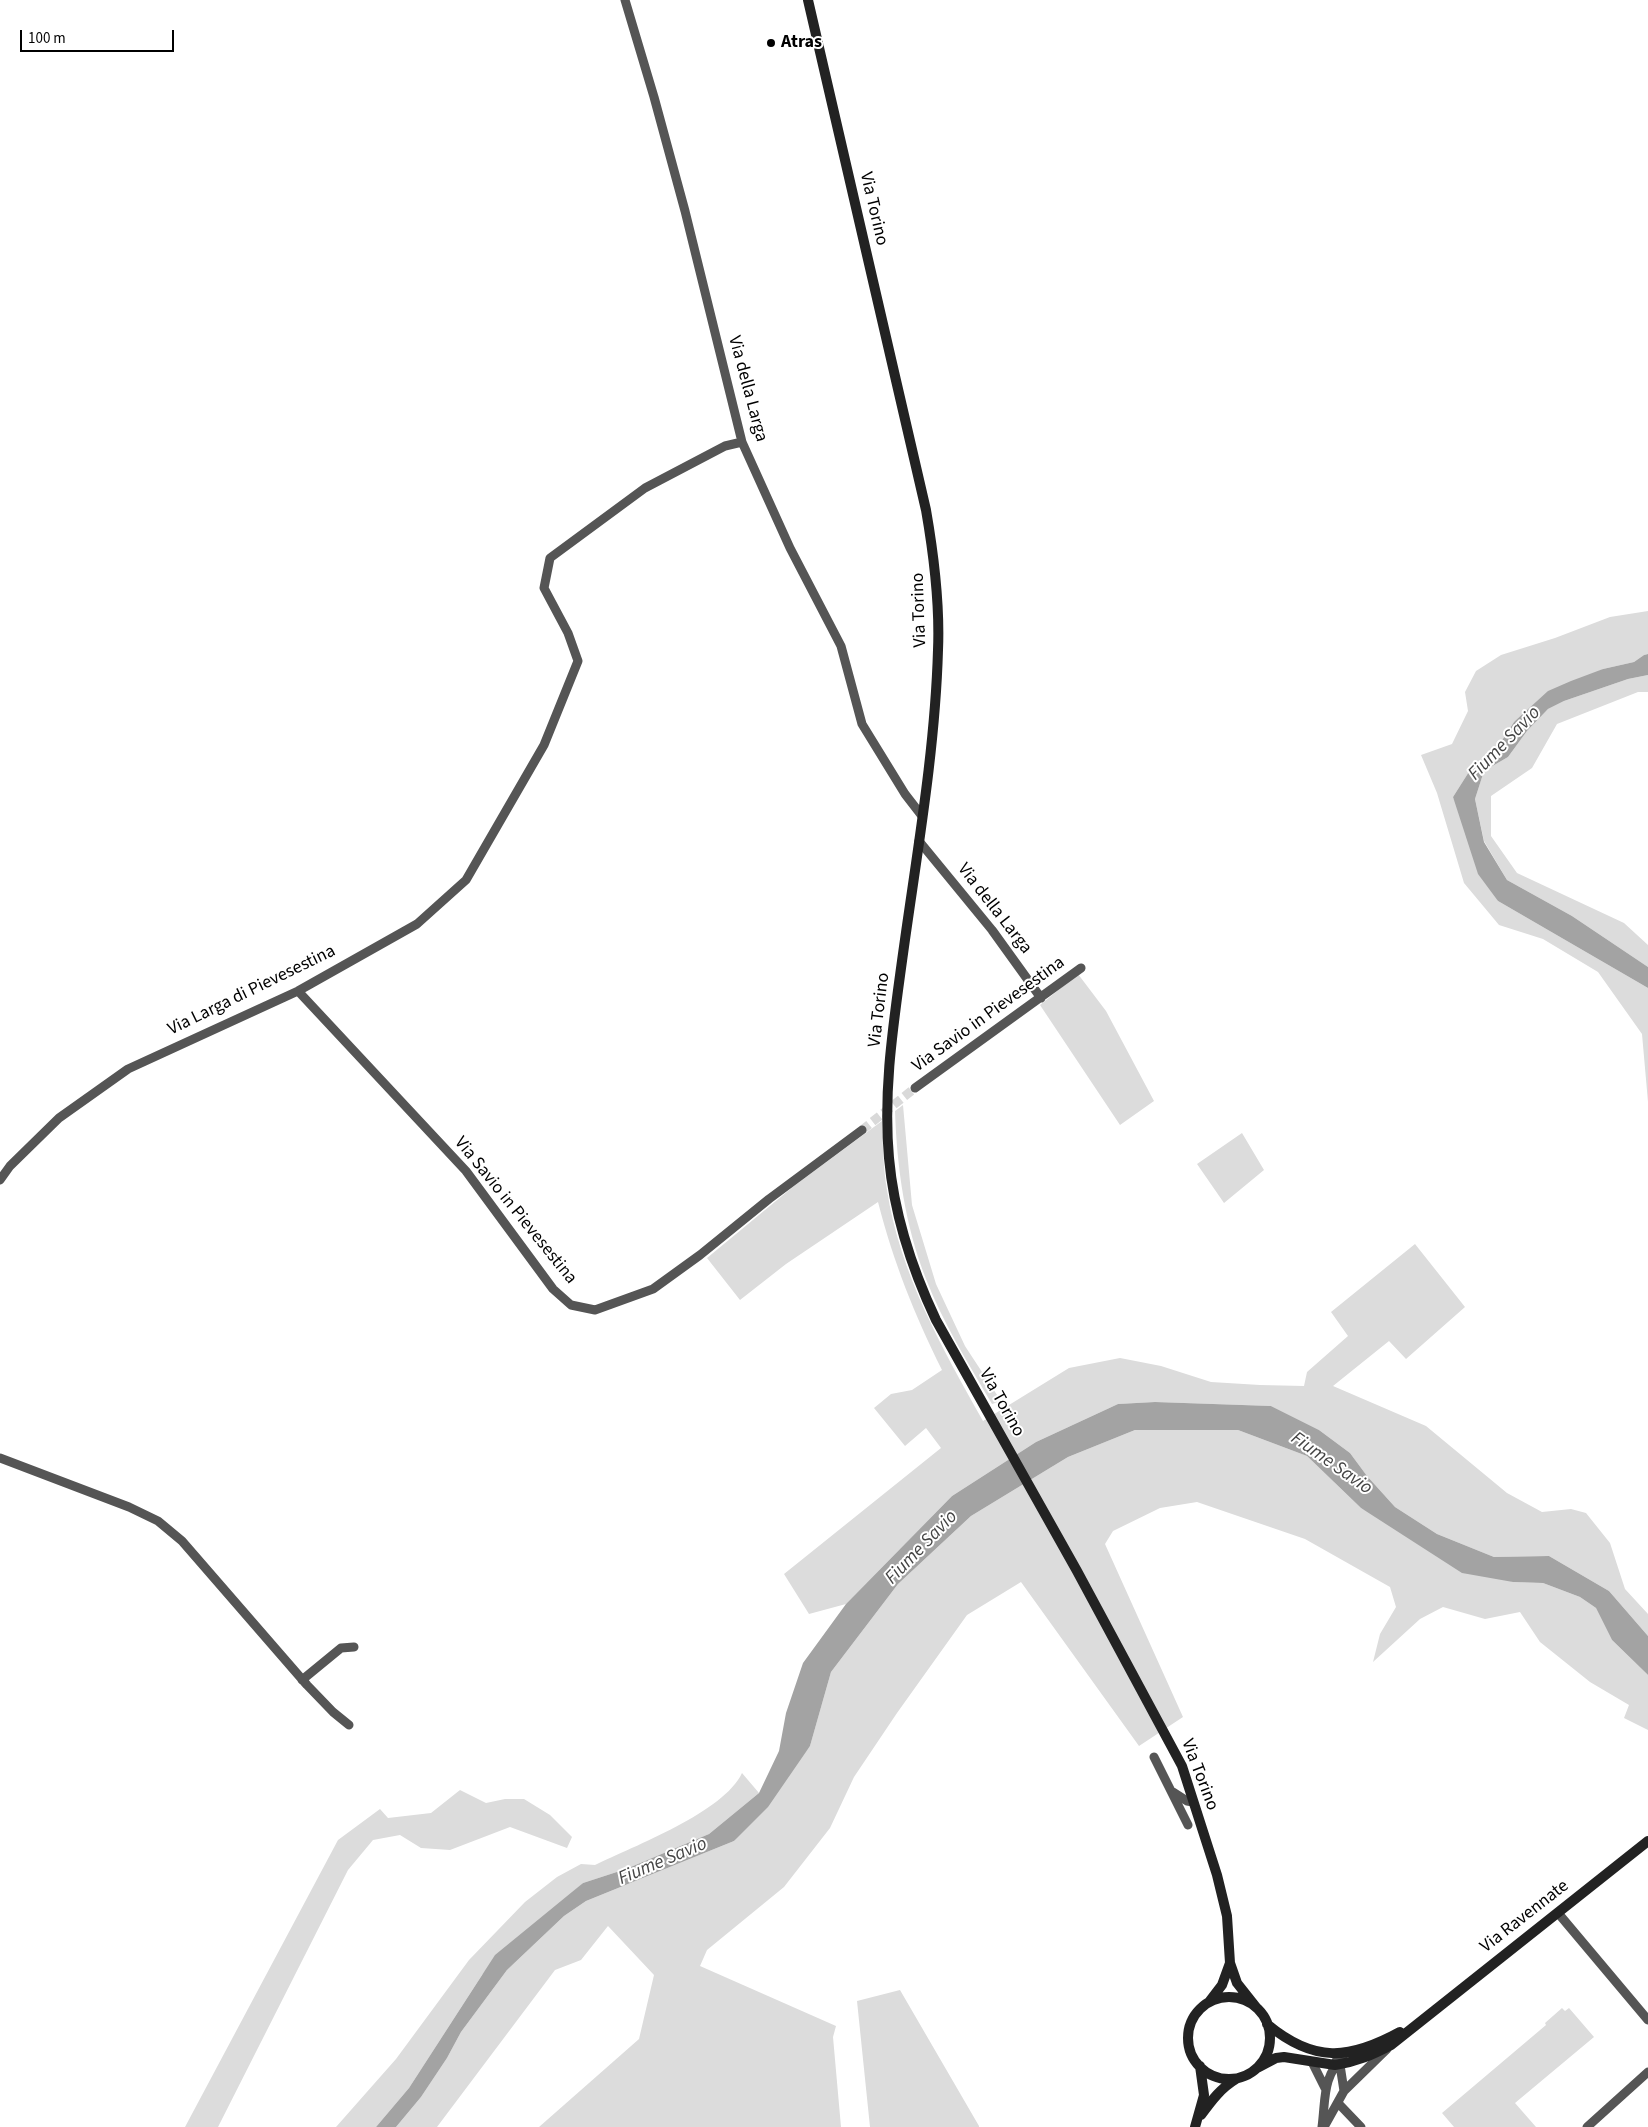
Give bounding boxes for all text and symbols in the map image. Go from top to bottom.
scale bar [22,20,176,52]
text: 100 m [28,28,66,49]
place label: Atras [781,32,822,54]
marker: Atras [765,37,777,49]
street label: Via Torino [854,170,892,248]
street label: Via della Larga [722,334,772,444]
street label: Via Torino [908,572,932,648]
water label: Fiume Savio [1464,702,1546,786]
street label: Via della Larga [952,859,1036,959]
street label: Via Larga di Pievesestina [165,941,339,1041]
street label: Via Savio in Pievesestina [909,952,1069,1078]
street label: Via Torino [865,972,895,1048]
street label: Via Savio in Pievesestina [449,1133,581,1289]
street label: Via Torino [973,1365,1029,1441]
water label: Fiume Savio [1286,1428,1376,1500]
water label: Fiume Savio [881,1506,963,1590]
street label: Via Torino [1176,1736,1222,1814]
water label: Fiume Savio [615,1833,711,1891]
street label: Via Ravennate [1477,1876,1573,1958]

